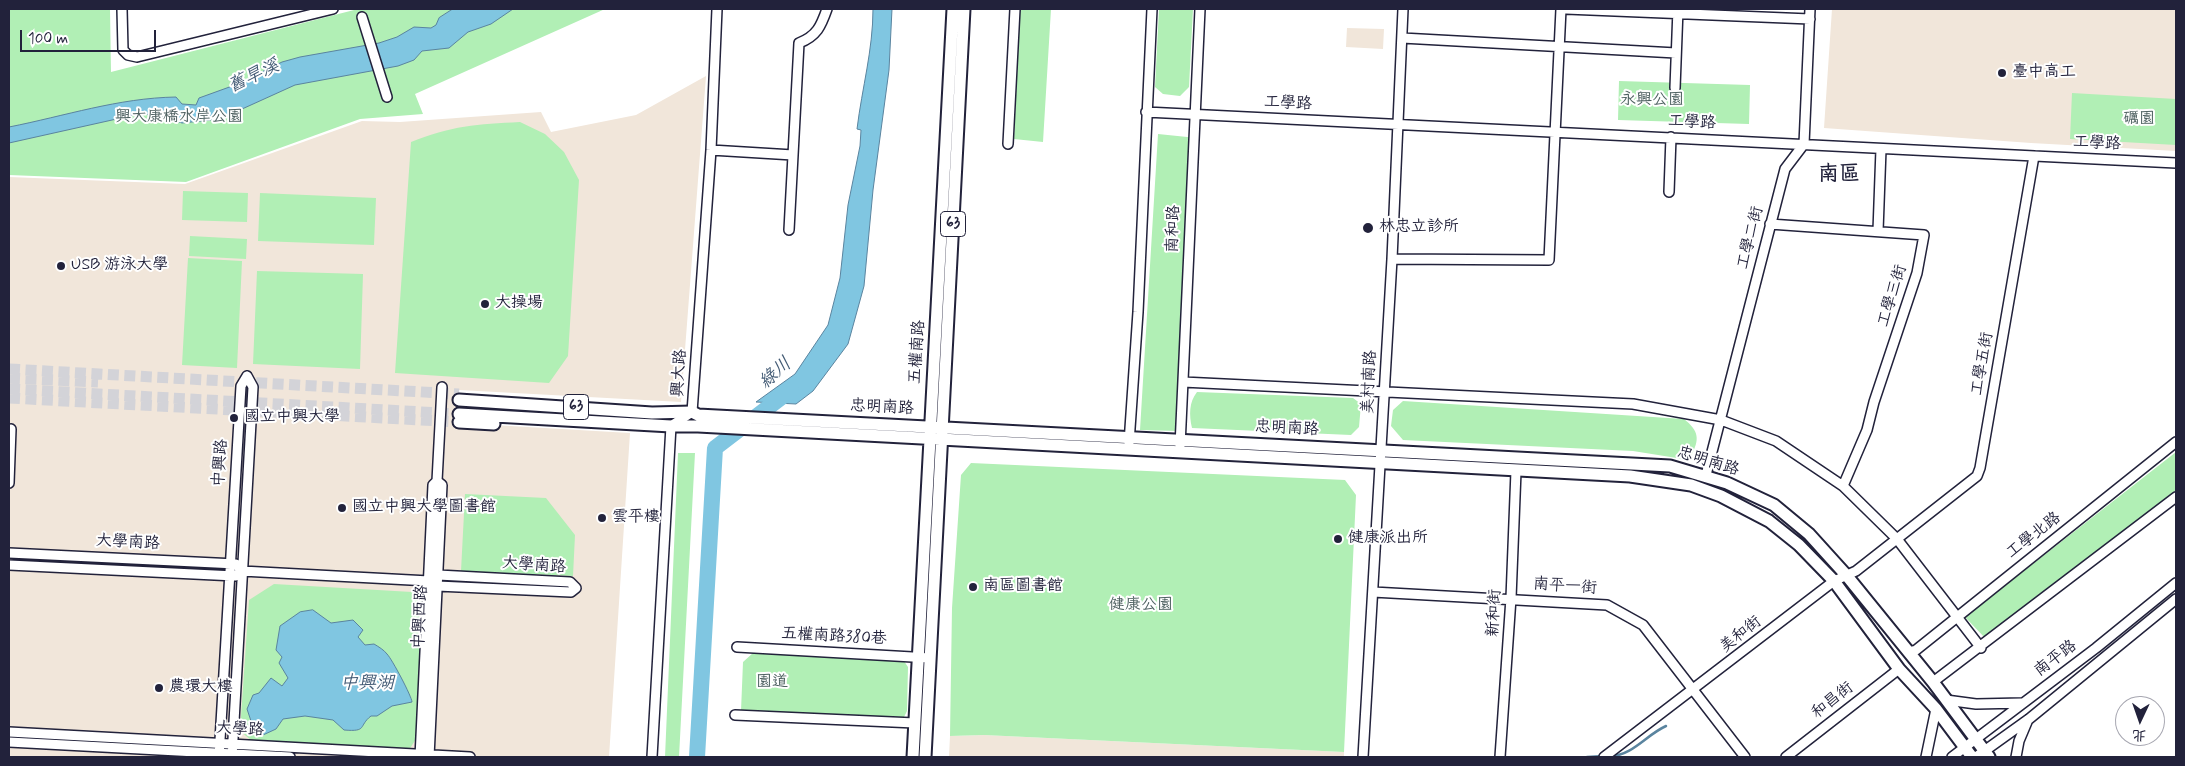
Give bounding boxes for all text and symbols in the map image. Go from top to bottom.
scale bar [22,20,159,52]
text: 100 m [28,29,68,49]
water label: 舊旱溪 [225,56,283,98]
place label: 臺中高工 [2012,63,2076,83]
marker: 臺中高工 [1996,67,2008,79]
park label: 永興公園 [1620,91,1684,111]
street label: 工學路 [1264,93,1312,115]
park label: 興大康橋水岸公園 [115,108,243,128]
park label: 礪園 [2123,110,2155,130]
street label: 工學路 [1668,112,1716,134]
street label: 工學路 [2073,133,2121,155]
district label: 南區 [1818,163,1860,189]
street label: 南和路 [1164,205,1184,253]
street label: 工學二街 [1734,205,1768,271]
road number: 63 [940,212,966,236]
place label: 林忠立診所 [1379,218,1459,238]
marker: 林忠立診所 [1361,221,1375,235]
place label: USB 游泳大學 [71,256,168,276]
marker: USB 游泳大學 [55,260,67,272]
street label: 工學三街 [1874,263,1912,329]
place label: 大操場 [495,294,543,314]
marker: 大操場 [479,298,491,310]
street label: 五權南路 [906,319,930,385]
street label: 工學五街 [1968,331,1998,397]
street label: 興大路 [669,348,691,398]
street label: 美村南路 [1359,350,1381,414]
water label: 綠川 [755,354,797,394]
road number: 63 [564,394,588,420]
street label: 忠明南路 [850,397,914,419]
place label: 國立中興大學 [244,408,340,428]
marker: 國立中興大學 [228,412,240,424]
street label: 忠明南路 [1255,418,1319,440]
street label: 中興路 [210,438,232,488]
street label: 忠明南路 [1675,443,1741,481]
place label: 國立中興大學圖書館 [352,498,496,518]
marker: 國立中興大學圖書館 [336,502,348,514]
place label: 雲平樓 [612,508,660,528]
street label: 工學北路 [2003,509,2065,563]
marker: 雲平樓 [596,512,608,524]
place label: 健康派出所 [1348,529,1428,549]
street label: 大學南路 [96,532,160,554]
marker: 健康派出所 [1332,533,1344,545]
street label: 大學南路 [501,554,567,578]
street label: 南平一街 [1532,575,1598,599]
place label: 南區圖書館 [983,577,1063,597]
marker: 南區圖書館 [967,581,979,593]
street label: 中興西路 [410,585,432,649]
street label: 新和街 [1484,589,1506,637]
park label: 健康公園 [1109,596,1173,616]
street label: 美和街 [1716,613,1766,657]
street label: 五權南路380巷 [781,625,887,649]
street label: 南平路 [2031,637,2081,681]
water label: 中興湖 [340,673,394,695]
park label: 園道 [756,673,788,693]
place label: 農環大樓 [169,678,233,698]
street label: 和昌街 [1808,679,1858,723]
marker: 農環大樓 [153,682,165,694]
north arrow [2115,696,2165,746]
street label: 大學路 [216,719,264,741]
text: 北 [2132,726,2147,744]

